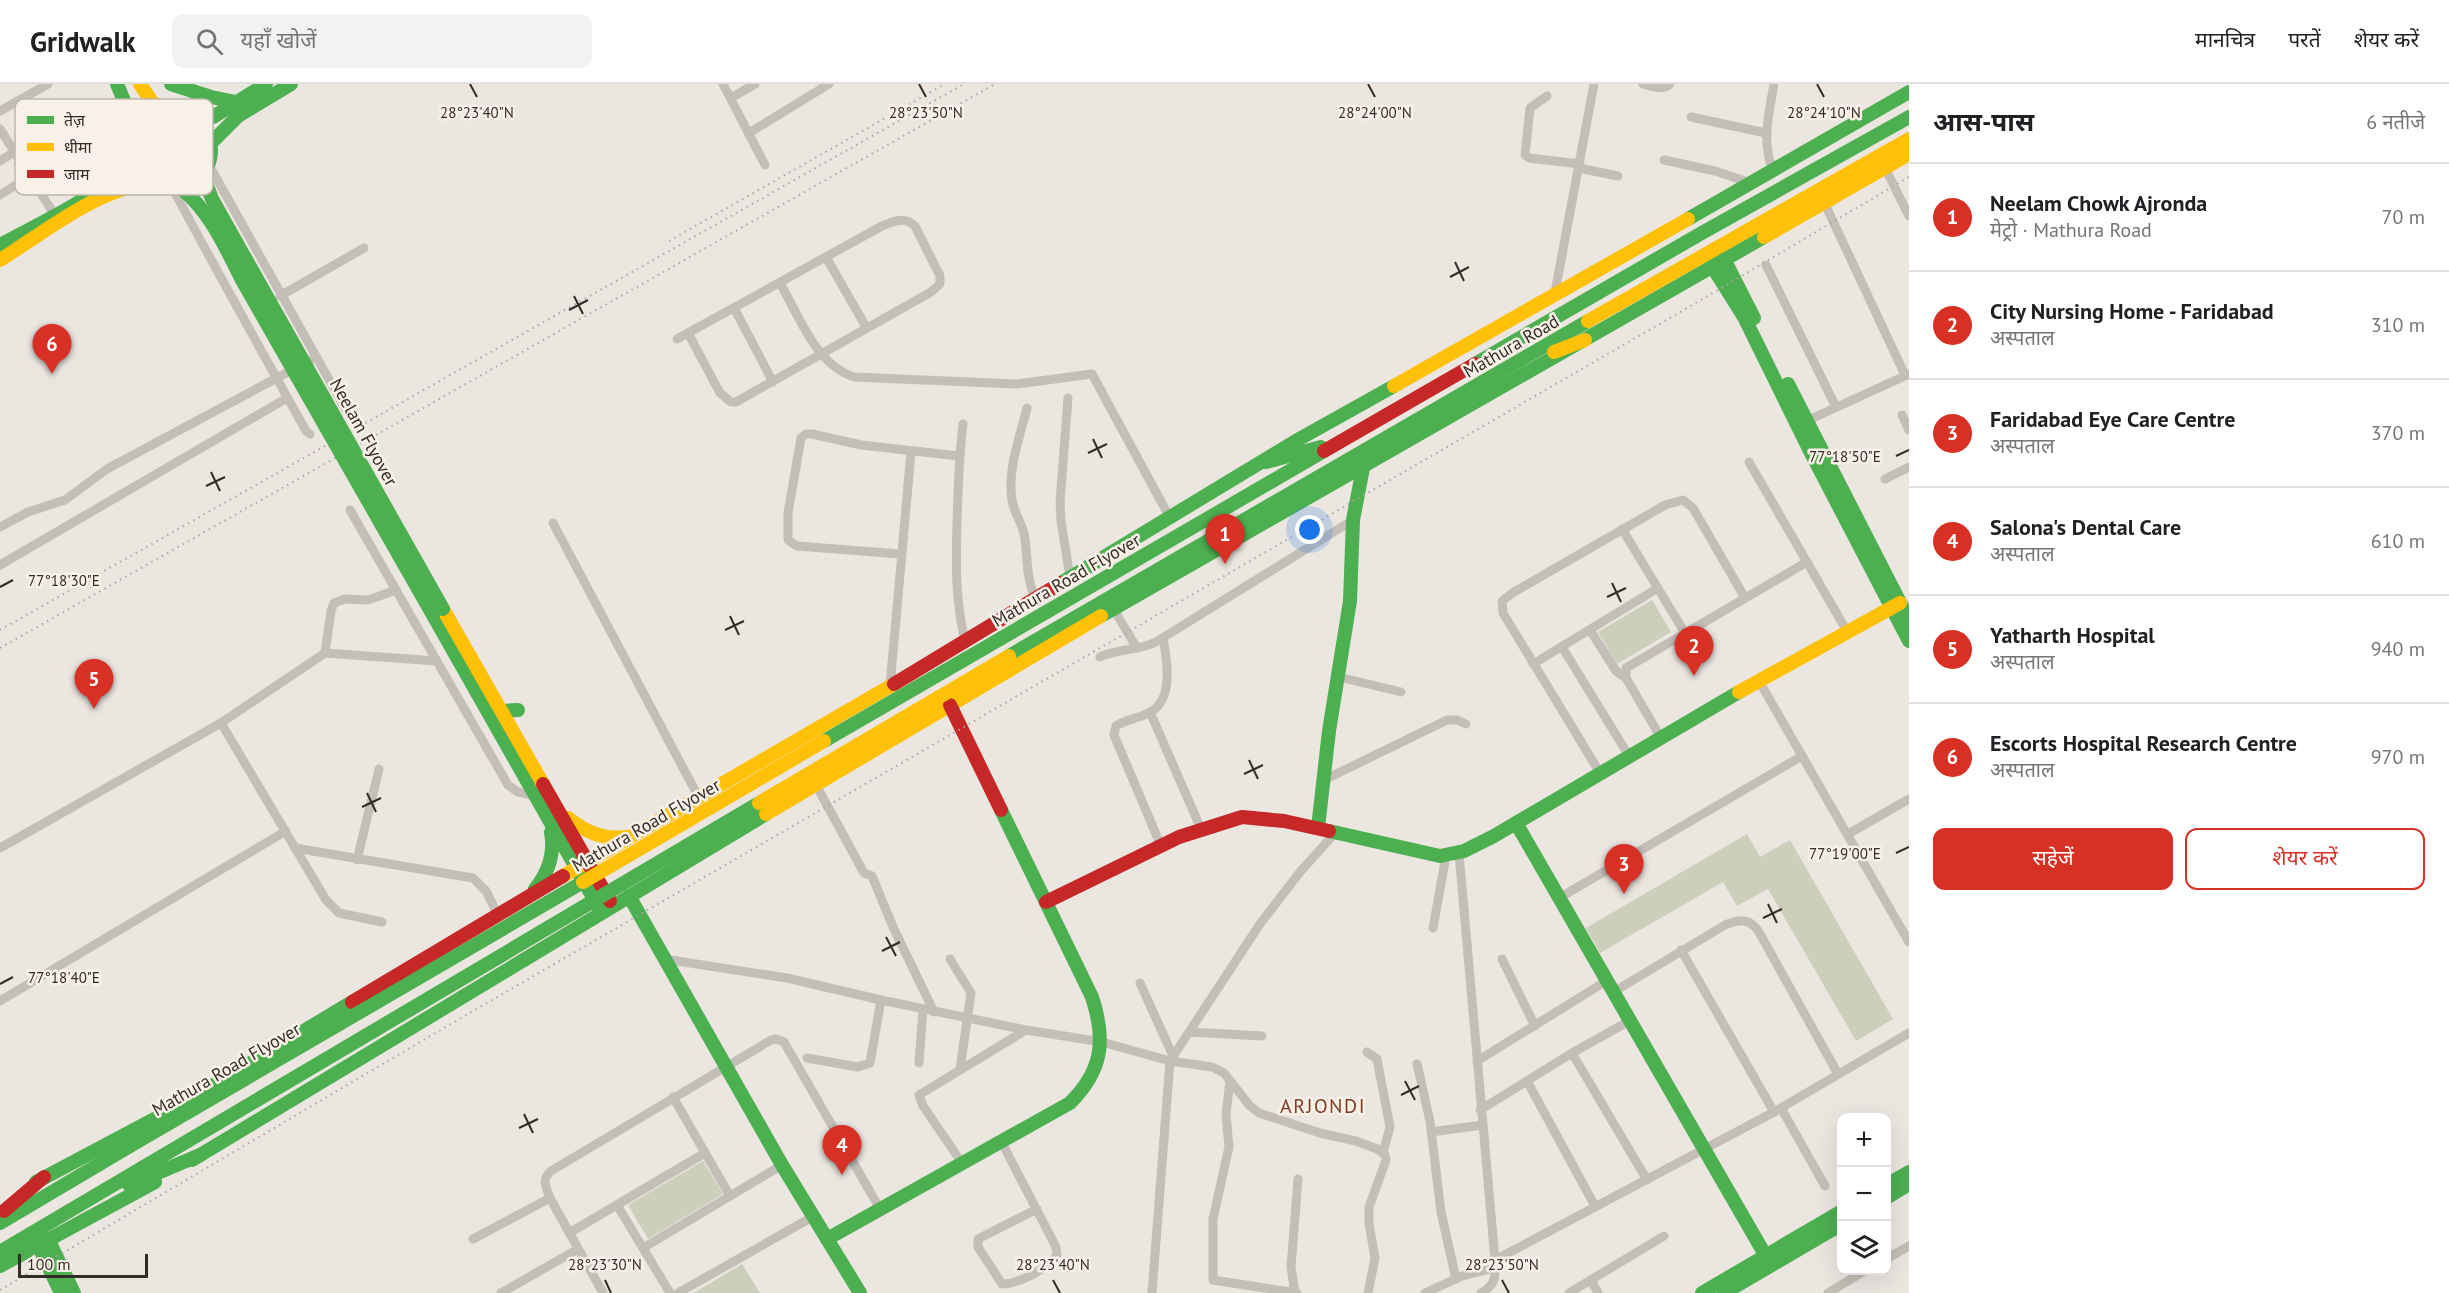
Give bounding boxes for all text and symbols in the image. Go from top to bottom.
search box [172,14,592,68]
text: Gridwalk [30,23,136,60]
icon: search [193,25,226,58]
text: यहाँ खोजें [241,26,317,54]
text: मानचित्र [2195,26,2255,53]
text: परतें [2288,26,2321,53]
text: शेयर करें [2354,26,2419,53]
legend [15,99,213,195]
text: 28°23'40"N [440,103,514,122]
text: 28°23'50"N [889,103,963,122]
text: 28°24'00"N [1338,103,1412,122]
text: 28°24'10"N [1787,103,1861,122]
text: आस-पास [1933,105,2034,138]
text: 6 नतीजे [2366,109,2425,135]
text: तेज़ [64,110,86,130]
text: धीमा [64,137,93,157]
text: जाम [64,164,90,184]
text: Neelam Chowk Ajronda [1990,189,2207,217]
text: 1 [1947,204,1958,230]
text: 70 m [2382,204,2425,230]
text: मेट्रो · Mathura Road [1990,217,2152,243]
text: City Nursing Home - Faridabad [1990,297,2274,325]
street label: Mathura Road [1459,309,1563,383]
text: 2 [1947,312,1958,338]
text: 310 m [2371,312,2425,338]
pin: 6 [32,324,72,374]
text: अस्पताल [1990,325,2055,351]
street label: Neelam Flyover [325,374,403,490]
text: Faridabad Eye Care Centre [1990,405,2235,433]
text: 3 [1947,420,1958,446]
text: 370 m [2371,420,2425,446]
text: अस्पताल [1990,433,2055,459]
text: 77°18'50"E [1809,447,1881,466]
text: Salona's Dental Care [1990,513,2181,541]
pin: 1 [1206,514,1244,564]
your location [1295,515,1324,544]
street label: Mathura Road Flyover [988,528,1144,632]
text: 4 [1947,528,1958,554]
text: 610 m [2371,528,2425,554]
text: अस्पताल [1990,541,2055,567]
text: 77°18'30"E [28,571,100,590]
text: Yatharth Hospital [1990,621,2155,649]
pin: 2 [1674,626,1714,676]
text: 5 [1947,636,1958,662]
text: 940 m [2371,636,2425,662]
text: अस्पताल [1990,649,2055,675]
pin: 5 [74,660,113,709]
text: Escorts Hospital Research Centre [1990,729,2297,757]
text: 6 [1947,744,1958,770]
text: 970 m [2371,744,2425,770]
text: अस्पताल [1990,757,2055,783]
street label: Mathura Road Flyover [568,773,724,877]
button: सहेजें [1933,828,2173,890]
button: शेयर करें [2185,828,2425,890]
pin: 3 [1604,844,1644,894]
text: 77°19'00"E [1809,844,1881,863]
text: 77°18'40"E [28,968,100,987]
street label: Mathura Road Flyover [148,1017,304,1121]
district label: ARJONDI [1280,1093,1366,1119]
map controls [1837,1113,1891,1275]
button: + [1837,1113,1891,1167]
pin: 4 [822,1126,862,1175]
button: − [1837,1167,1891,1221]
button: layers [1837,1221,1891,1275]
scale bar [18,1251,148,1278]
text: 100 m [27,1254,70,1274]
text: 28°23'30"N [568,1255,642,1274]
text: 28°23'40"N [1016,1255,1090,1274]
text: 28°23'50"N [1465,1255,1539,1274]

